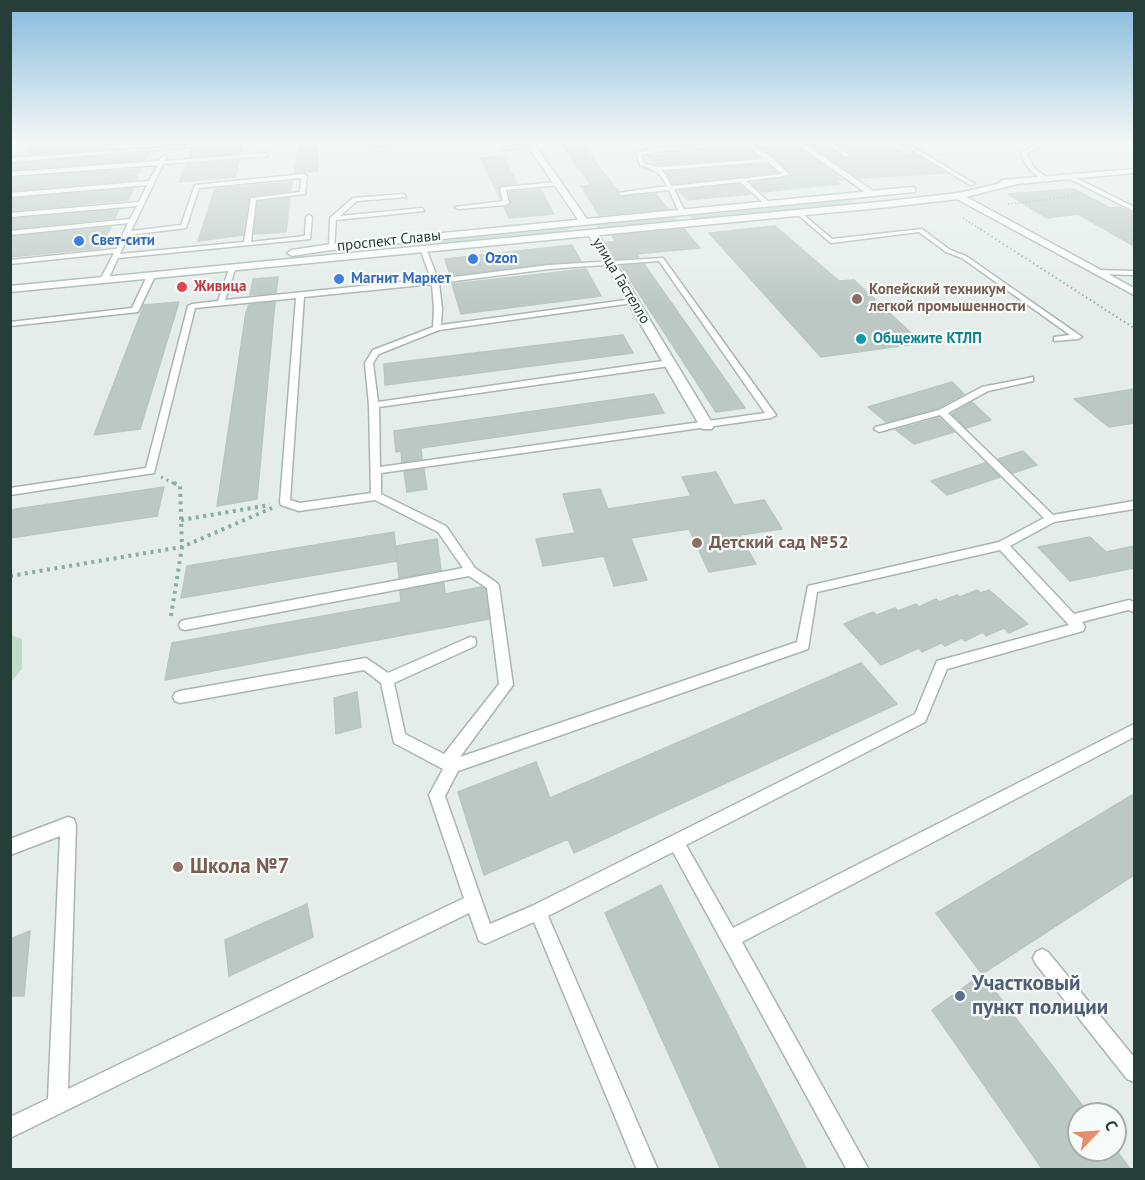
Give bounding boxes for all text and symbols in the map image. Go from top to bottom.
street label: проспект Славы [336,227,442,255]
place label: Свет-сити [91,232,155,250]
marker: Свет-сити [72,234,86,248]
street label: улица Гастелло [588,235,654,327]
place label: Ozon [485,250,518,268]
marker: Ozon [466,252,480,266]
place label: Магнит Маркет [351,270,451,288]
marker: Магнит Маркет [332,272,346,286]
place label: Живица [194,278,246,296]
marker: Живица [175,280,189,294]
place label: Копейский техникум легкой промышенности [869,281,1026,316]
marker: Копейский техникум легкой промышенности [850,292,864,306]
place label: Общежите КТЛП [873,330,982,348]
marker: Общежите КТЛП [854,332,868,346]
place label: Детский сад №52 [709,532,849,554]
marker: Детский сад №52 [690,536,704,550]
place label: Школа №7 [190,854,289,880]
marker: Школа №7 [171,860,185,874]
place label: Участковый пункт полиции [972,971,1108,1021]
marker: Участковый пункт полиции [953,989,967,1003]
north arrow [1067,1102,1127,1162]
text: С [1101,1117,1122,1134]

